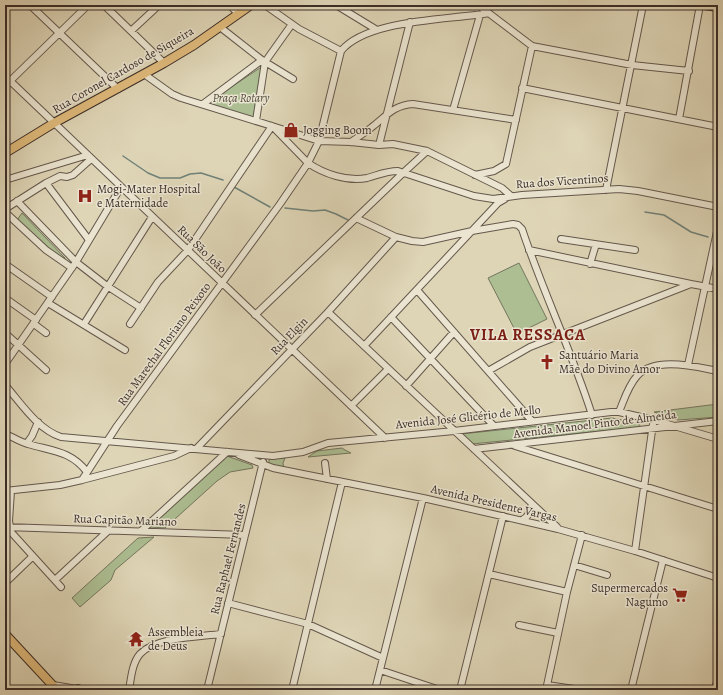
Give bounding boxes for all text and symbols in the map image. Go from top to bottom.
street label: Rua Coronel Cardoso de Siqueira [49,23,197,117]
park label: Praça Rotary [212,90,270,106]
shop icon: Jogging Boom [282,121,300,139]
place label: Jogging Boom [303,122,372,138]
street label: Rua dos Vicentinos [515,170,609,192]
place label: Mogi-Mater Hospital e Maternidade [97,181,200,211]
hospital icon: Mogi-Mater Hospital e Maternidade [76,187,94,205]
street label: Rua São João [174,222,230,276]
street label: Rua Marechal Floriano Peixoto [114,279,214,409]
street label: Rua Elgin [267,313,312,359]
district label: VILA RESSACA [469,324,586,346]
place label: Santuário Maria Mãe do Divino Amor [559,347,660,377]
church icon: Santuário Maria Mãe do Divino Amor [538,353,556,371]
street label: Avenida José Glicério de Mello [394,401,541,433]
street label: Avenida Manoel Pinto de Almeida [512,406,678,442]
street label: Avenida Presidente Vargas [428,480,559,525]
street label: Rua Raphael Fernandes [206,502,250,616]
street label: Rua Capitão Mariano [73,510,177,530]
place label: Supermercados Nagumo [591,580,668,610]
supermarket icon: Supermercados Nagumo [671,586,689,604]
place label: Assembleia de Deus [147,624,204,654]
temple icon: Assembleia de Deus [127,630,145,648]

